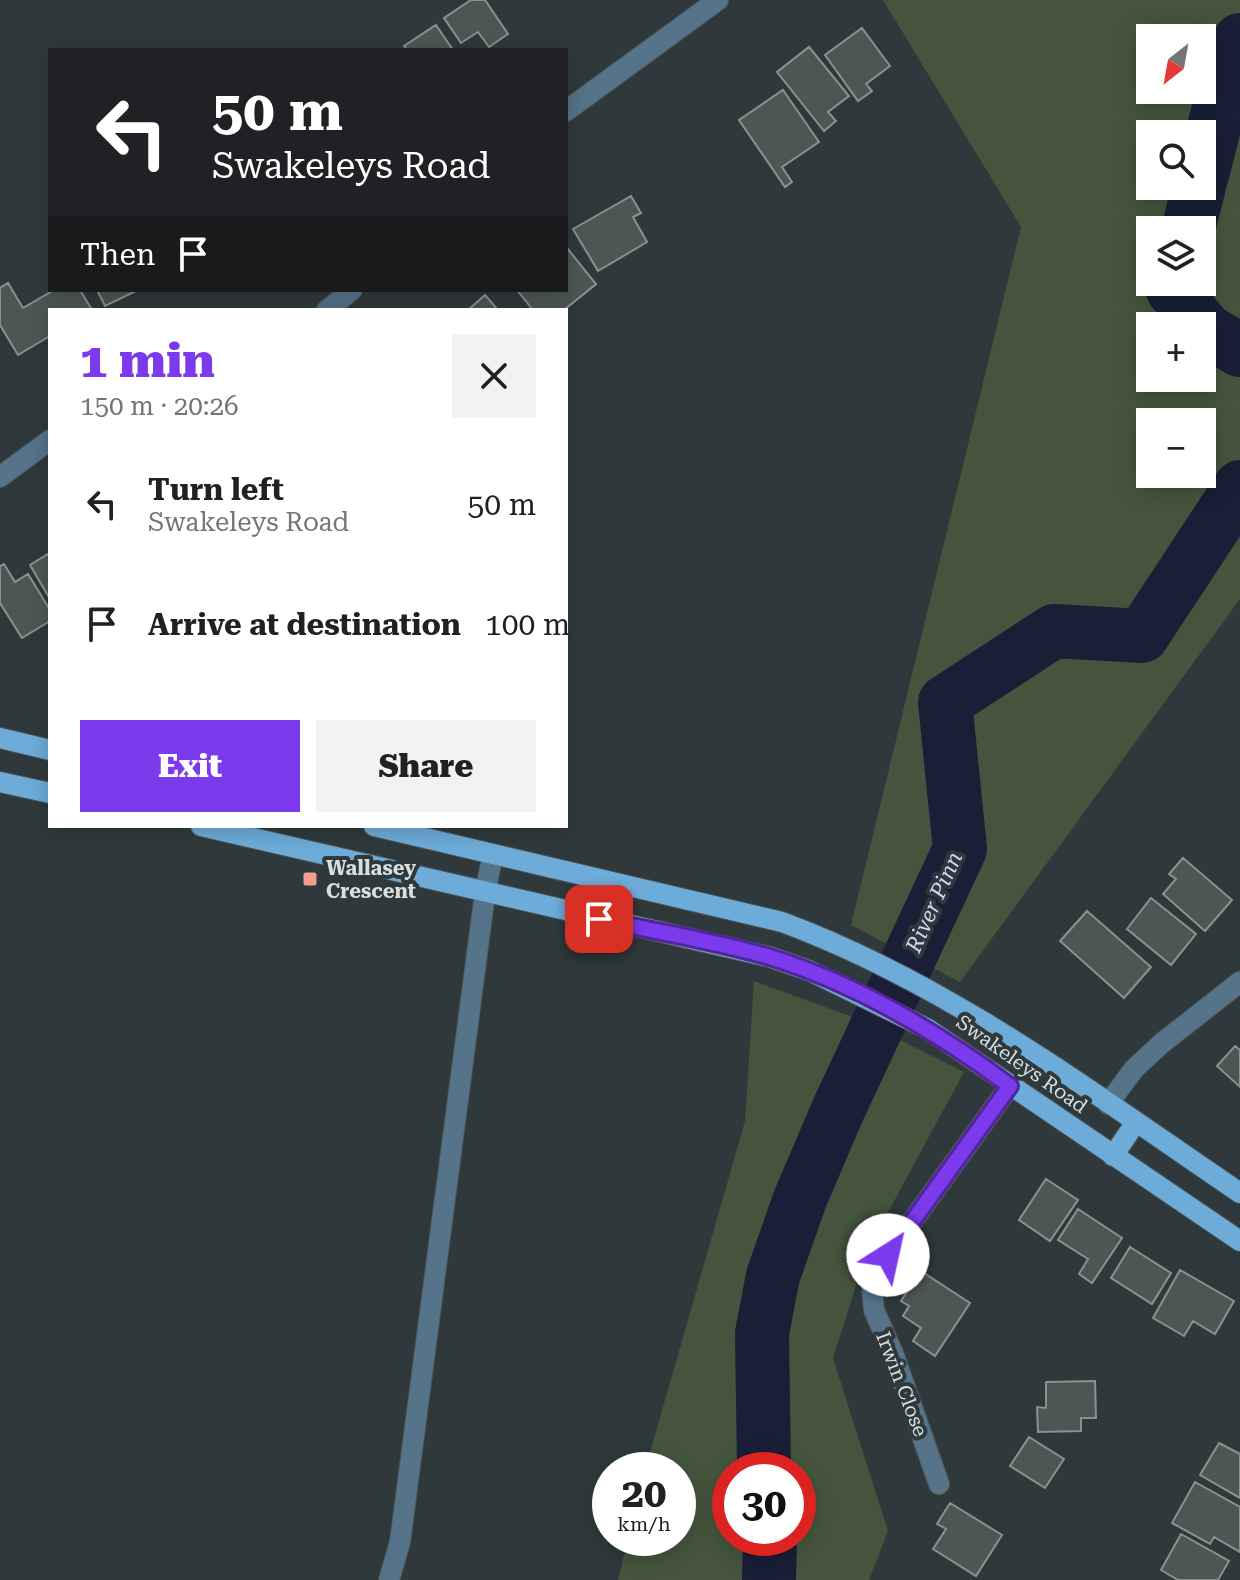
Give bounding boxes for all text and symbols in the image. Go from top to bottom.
north arrow [1136,24,1216,104]
map controls [1136,24,1216,488]
text: 50 m [212,78,343,144]
icon: left [80,80,184,184]
button: search [1136,120,1216,200]
text: Swakeleys Road [212,145,490,187]
button: layers [1136,216,1216,296]
icon: arrive [171,232,215,276]
text: Then [80,237,155,272]
button: + [1136,312,1216,392]
text: 1 min [80,333,215,389]
button: close [452,334,536,418]
text: 150 m · 20:26 [80,391,239,421]
button: − [1136,408,1216,488]
text: Turn left [148,472,284,507]
icon: left [80,482,124,526]
text: 50 m [467,487,536,522]
text: Swakeleys Road [148,507,349,537]
icon: arrive [80,602,124,646]
text: Arrive at destination [148,607,461,642]
text: 100 m [485,607,570,642]
button: Exit [80,720,300,812]
button: Share [316,720,536,812]
water label: River Pinn [900,848,967,957]
place label: Wallasey Crescent [326,856,416,903]
marker: Wallasey Crescent [301,870,319,888]
pin [565,885,633,953]
icon: arrive [577,897,621,941]
street label: Swakeleys Road [952,1010,1092,1118]
position arrow [846,1213,930,1297]
street label: Irwin Close [871,1328,933,1440]
speed limit sign: 30 [712,1452,816,1556]
text: 20 [622,1470,666,1517]
text: km/h [617,1512,671,1536]

